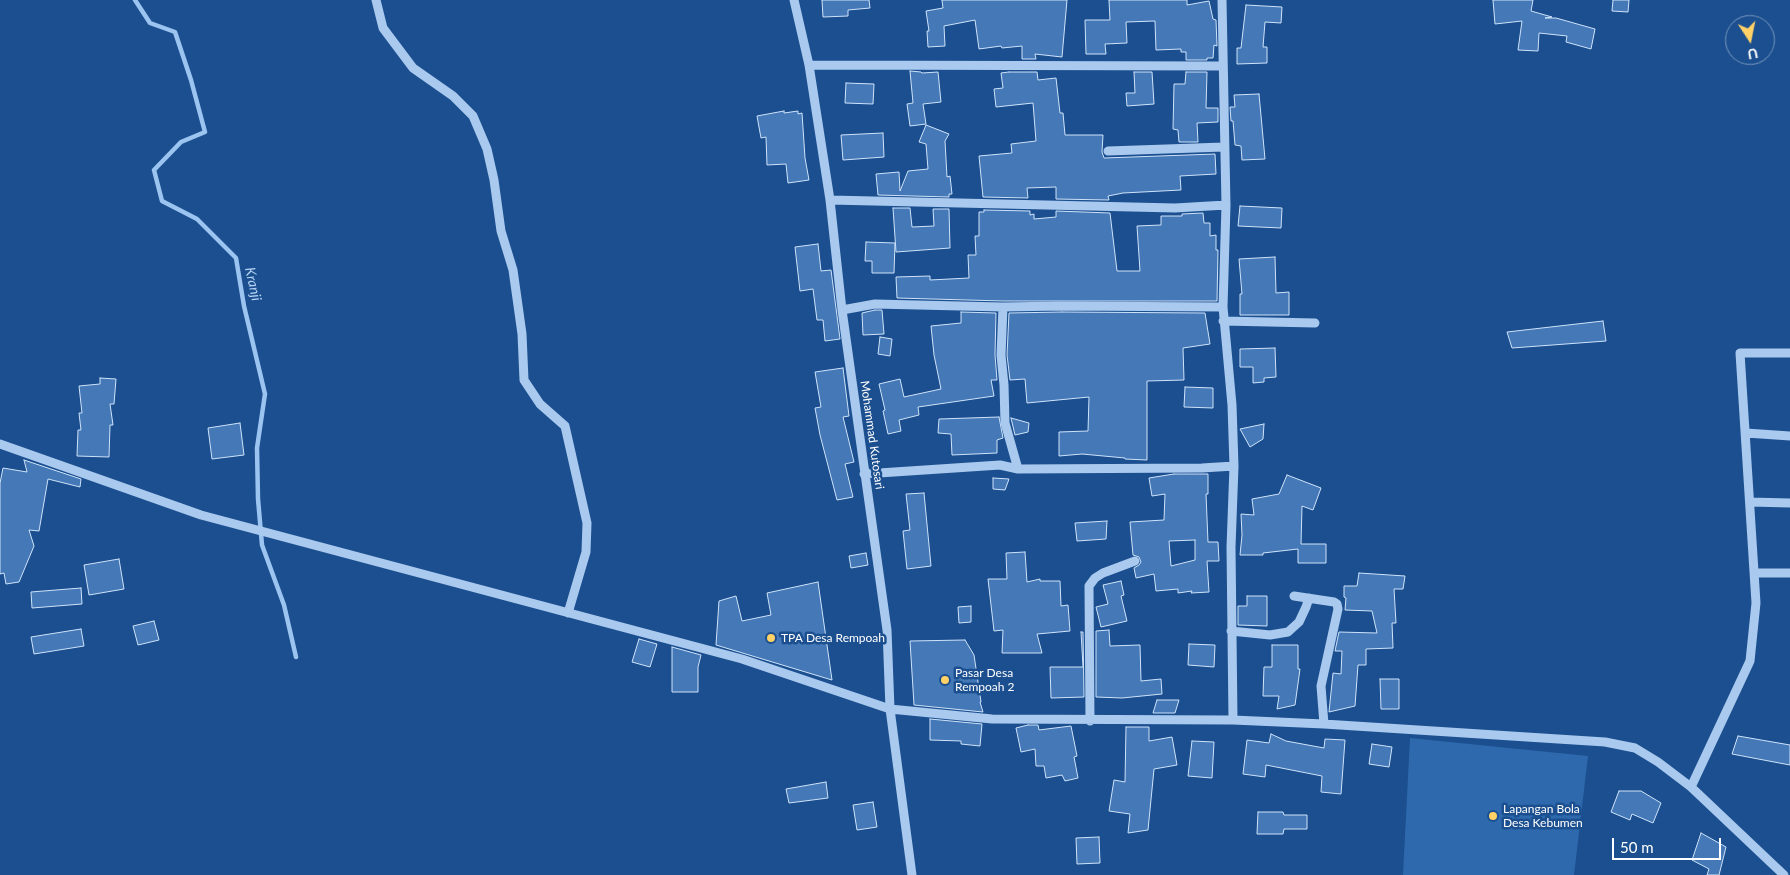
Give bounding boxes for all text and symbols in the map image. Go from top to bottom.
north arrow [1725,15,1775,65]
text: U [1746,45,1759,64]
water label: Kranji [241,266,265,302]
street label: Mohammad Kutosari [857,380,887,490]
place label: TPA Desa Rempoah [781,631,885,645]
marker: TPA Desa Rempoah [765,632,777,644]
place label: Pasar Desa Rempoah 2 [955,666,1015,694]
marker: Pasar Desa Rempoah 2 [939,674,951,686]
place label: Lapangan Bola Desa Kebumen [1503,802,1583,830]
marker: Lapangan Bola Desa Kebumen [1487,810,1499,822]
scale bar [1615,828,1724,860]
text: 50 m [1620,838,1654,856]

